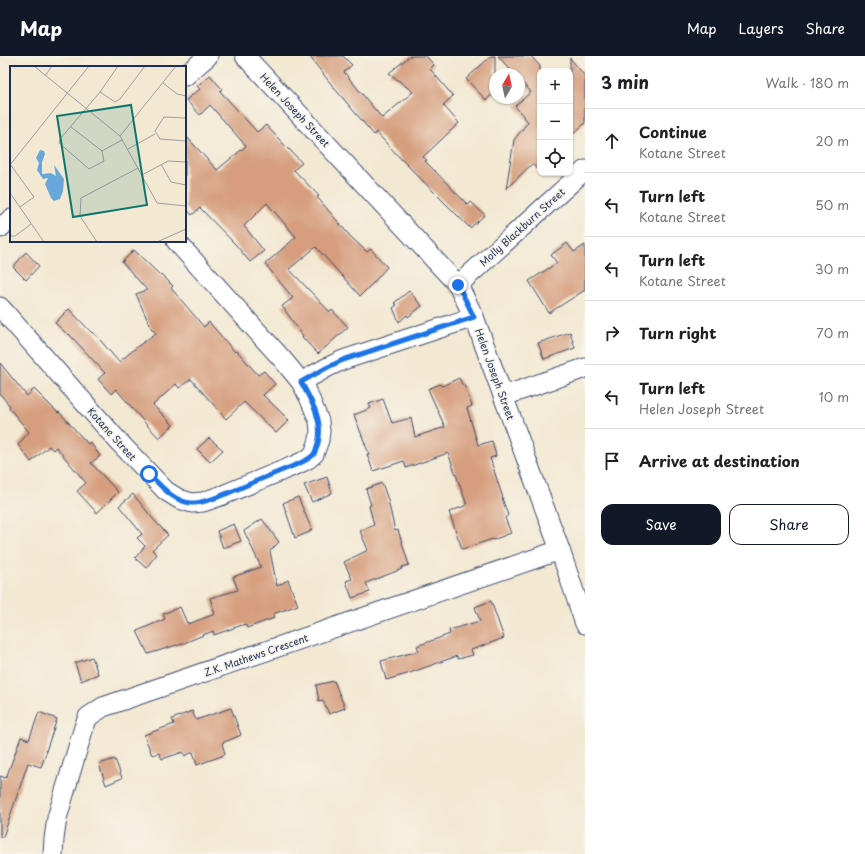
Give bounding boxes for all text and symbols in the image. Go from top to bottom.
text: Map [20,14,62,42]
text: Map [687,18,717,39]
text: Layers [739,18,784,39]
text: Share [806,18,845,39]
inset map [10,66,186,242]
north arrow [489,68,525,104]
map controls [537,68,573,176]
button: + [537,68,573,104]
street label: Helen Joseph Street [257,69,334,150]
text: 3 min [601,69,649,95]
text: Walk · 180 m [766,73,849,92]
button: − [537,104,573,140]
text: Continue [639,120,707,143]
icon: ahead [601,130,623,152]
text: 20 m [815,131,849,150]
button: locate [537,140,573,176]
text: Kotane Street [639,143,726,162]
street label: Molly Blackburn Street [476,184,568,270]
text: Turn left [639,184,705,207]
icon: left [601,194,623,216]
text: 50 m [815,195,849,214]
text: Kotane Street [639,207,726,226]
text: Turn left [639,248,705,271]
icon: left [601,258,623,280]
text: 30 m [815,259,849,278]
text: Kotane Street [639,271,726,290]
route end [449,276,467,294]
text: Turn right [639,321,716,344]
icon: right [601,322,623,344]
text: 70 m [816,323,849,342]
street label: Helen Joseph Street [472,326,519,422]
text: Turn left [639,376,705,399]
icon: left [601,386,623,408]
text: 10 m [819,387,849,406]
text: Helen Joseph Street [639,399,764,418]
street label: Kotane Street [84,404,140,464]
text: Arrive at destination [639,449,800,472]
icon: arrive [601,450,623,472]
route start [140,465,158,483]
button: Save [601,504,721,545]
button: Share [729,504,849,545]
street label: Z.K. Mathews Crescent [202,630,310,679]

